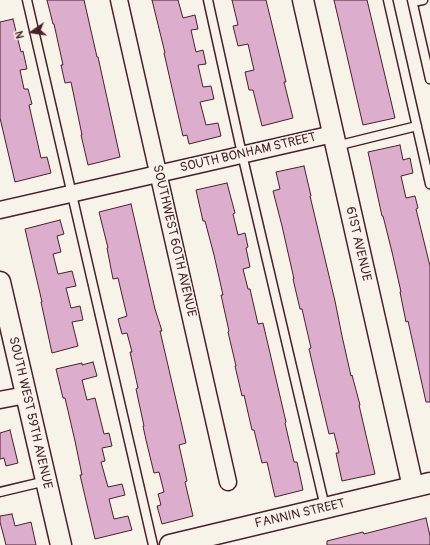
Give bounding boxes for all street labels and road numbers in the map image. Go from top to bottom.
street label: SOUTH BONHAM STREET [179,130,317,176]
street label: SOUTHWEST 60TH AVENUE [149,163,199,319]
street label: 61ST AVENUE [342,205,374,283]
street label: SOUTH WEST 59TH AVENUE [5,335,55,491]
street label: FANNIN STREET [253,496,347,532]

